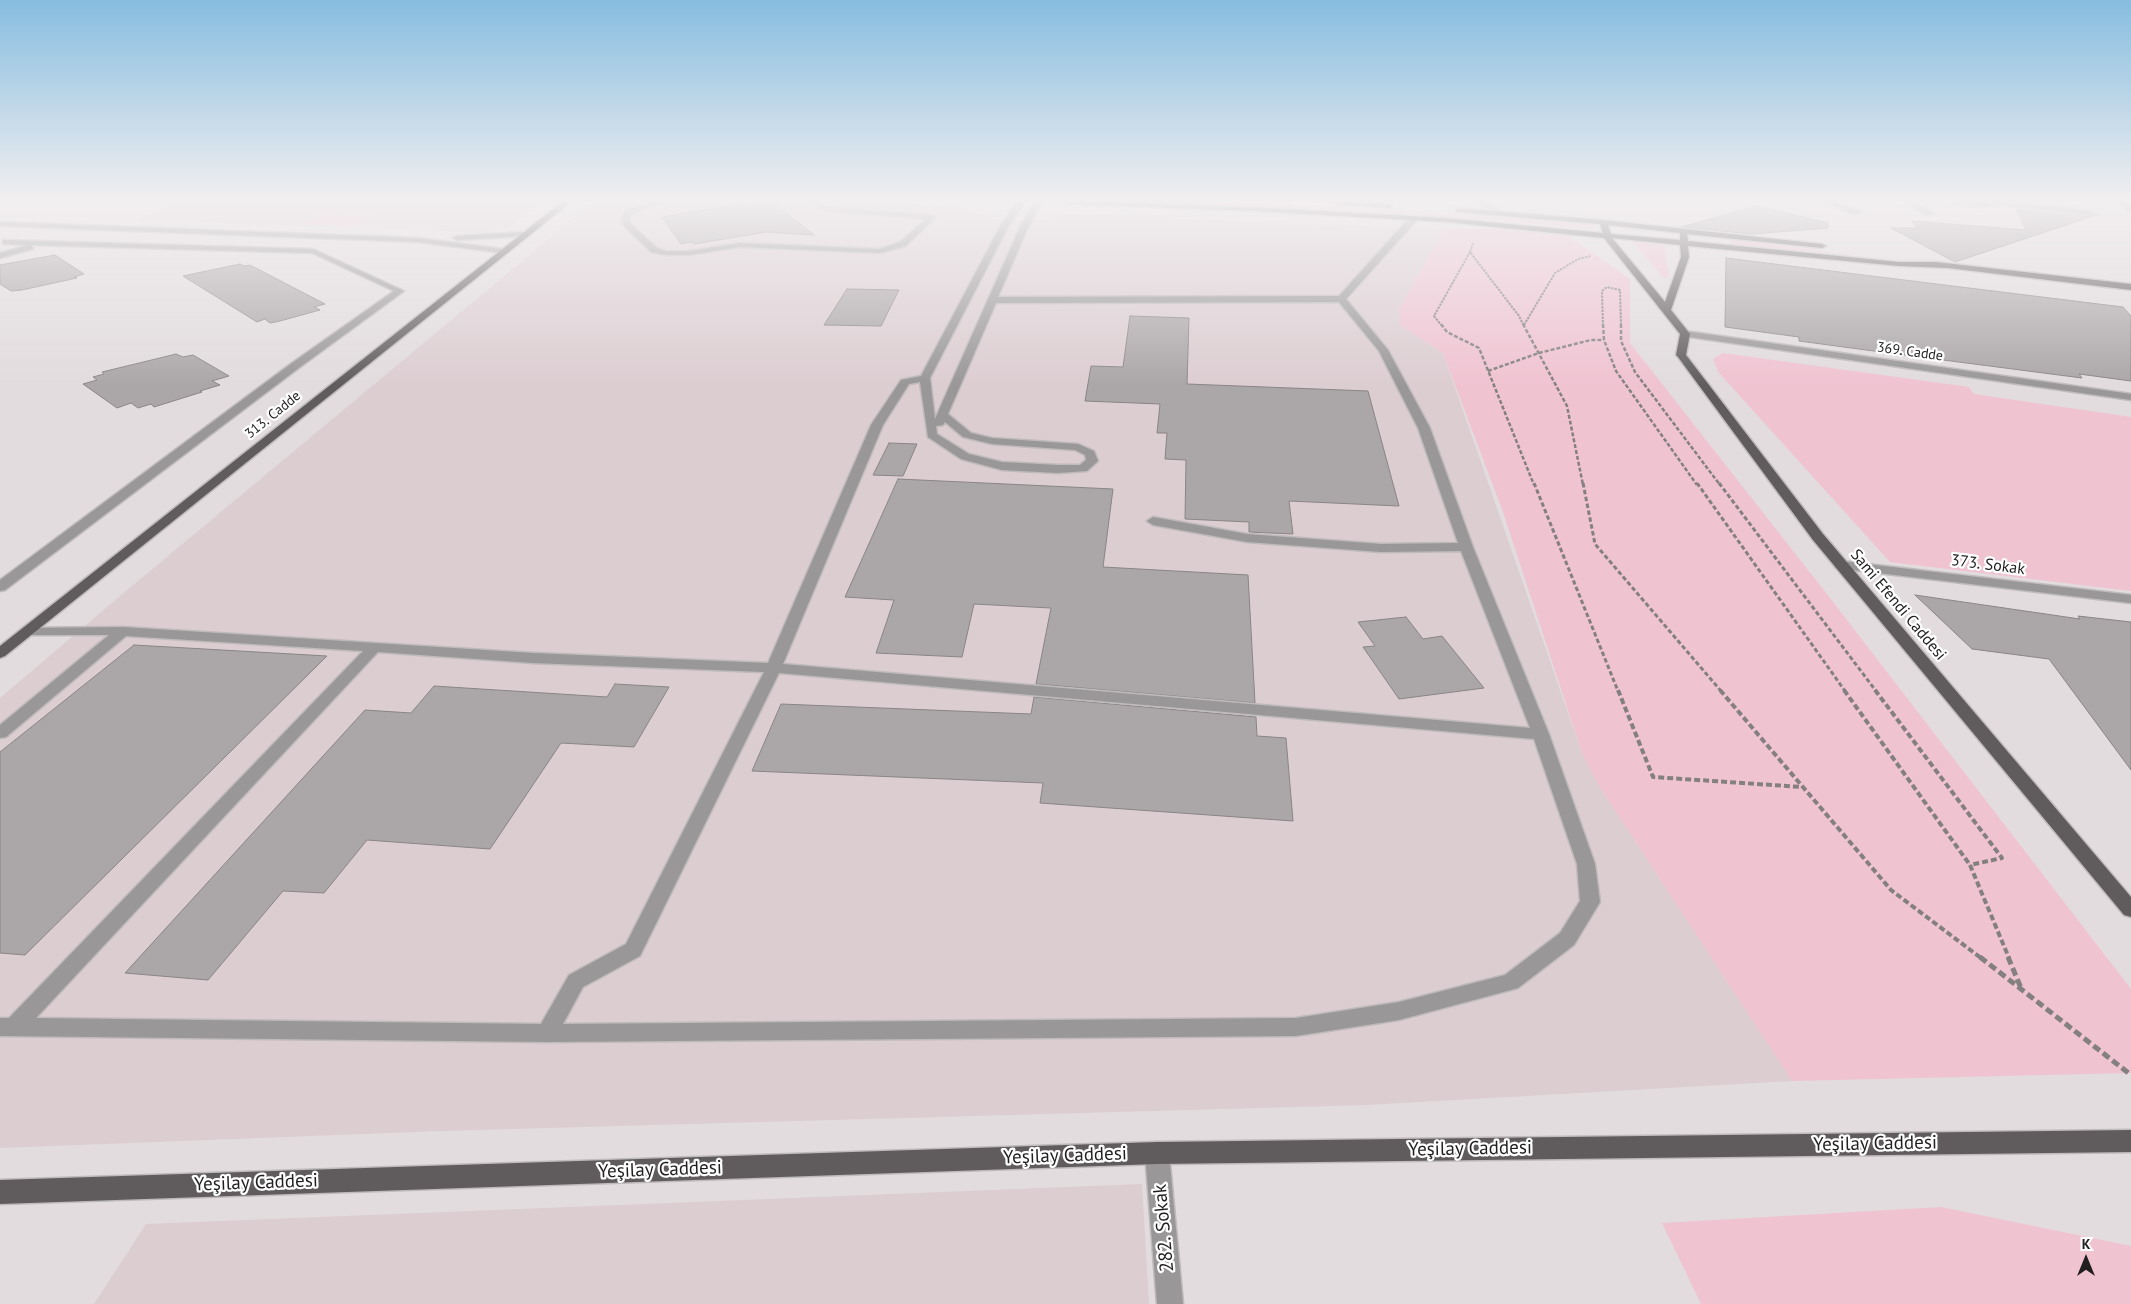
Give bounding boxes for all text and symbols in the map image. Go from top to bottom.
street label: 369. Cadde [1876,339,1944,365]
street label: 313. Cadde [242,388,304,442]
street label: Sami Efendi Caddesi [1846,546,1950,664]
street label: 373. Sokak [1950,551,2026,579]
street label: Yeşilay Caddesi [1813,1132,1937,1156]
street label: Yeşilay Caddesi [1408,1137,1532,1161]
street label: Yeşilay Caddesi [1003,1142,1127,1170]
street label: Yeşilay Caddesi [598,1156,722,1184]
street label: Yeşilay Caddesi [194,1169,318,1197]
street label: 282. Sokak [1149,1183,1179,1273]
north arrow [2061,1234,2111,1284]
text: K [2082,1235,2090,1253]

